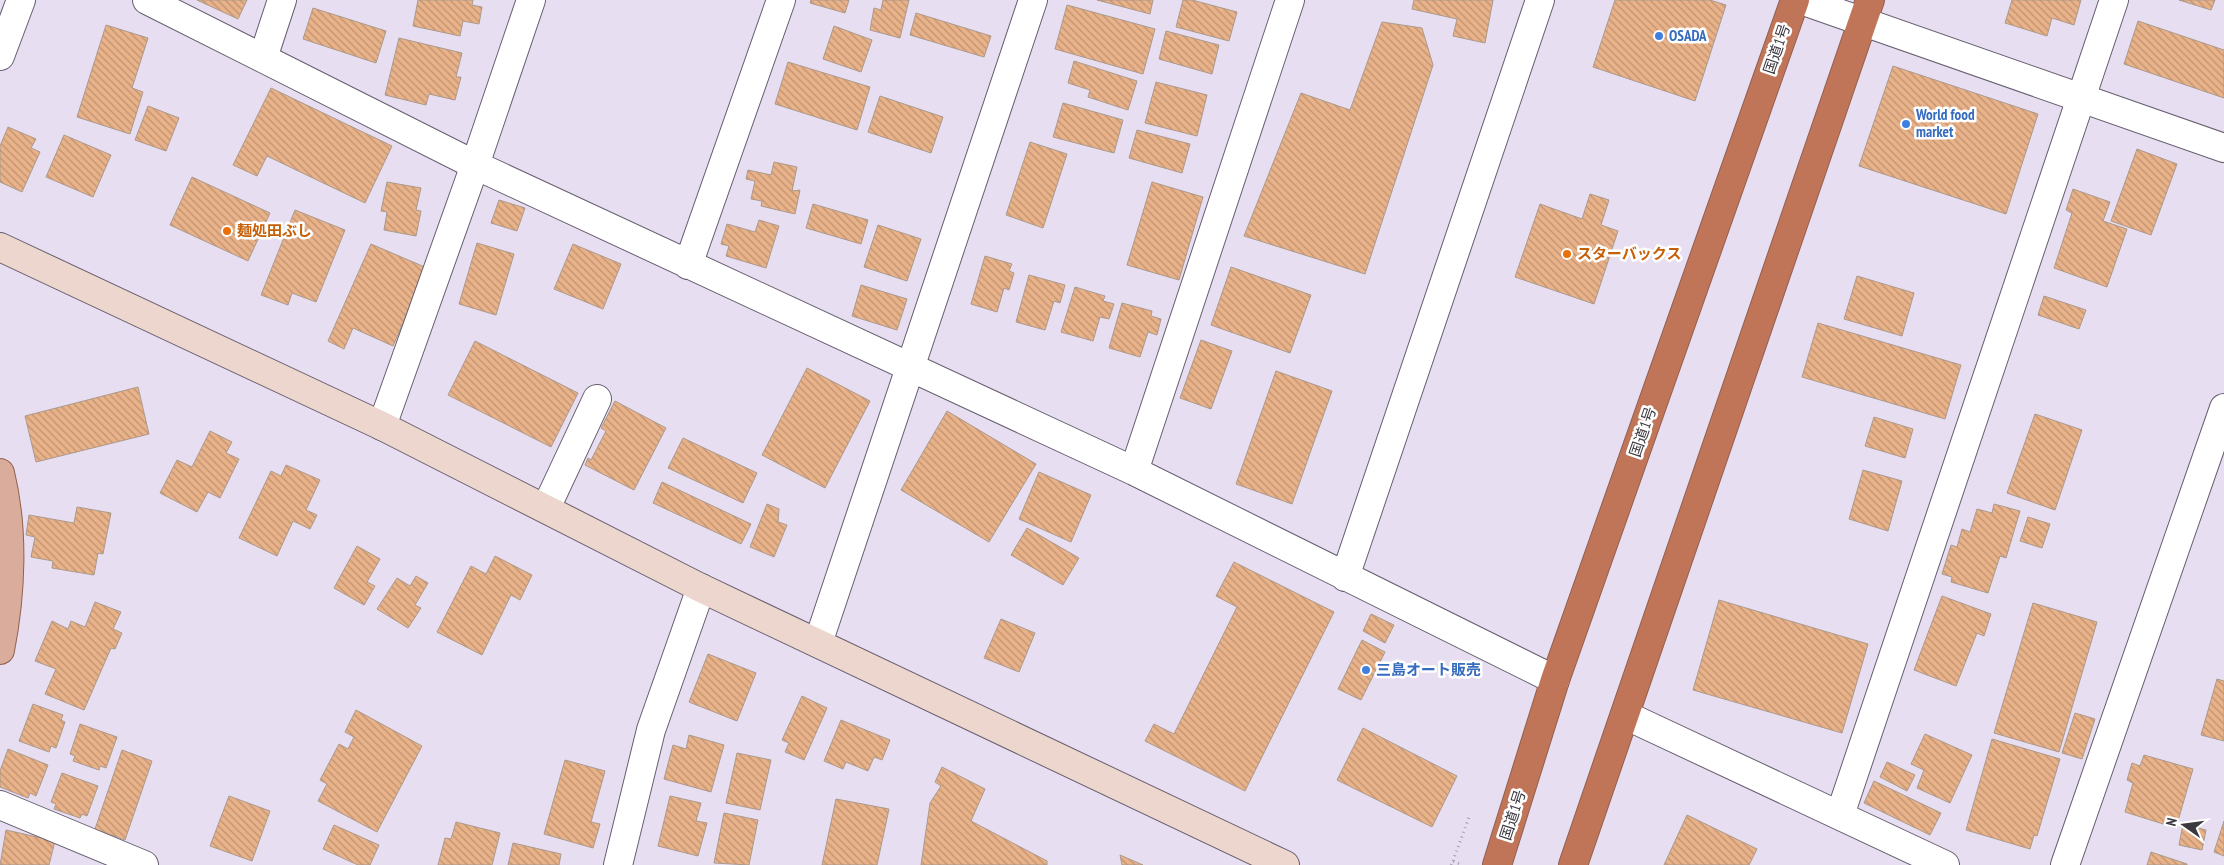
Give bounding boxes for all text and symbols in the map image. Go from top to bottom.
street label: 国道1号 [1759,21,1794,76]
place label: OSADA [1669,26,1707,45]
marker: OSADA [1653,30,1665,42]
place label: World food market [1915,105,1975,141]
marker: World food market [1900,118,1912,130]
place label: 麺処田ぶし [237,221,312,240]
marker: 麺処田ぶし [221,225,233,237]
place label: スターバックス [1577,244,1681,263]
marker: スターバックス [1561,248,1573,260]
street label: 国道1号 [1625,404,1660,459]
place label: 三島オート販売 [1376,660,1481,679]
marker: 三島オート販売 [1360,664,1372,676]
street label: 国道1号 [1495,787,1530,842]
north arrow [2159,800,2209,850]
text: N [2162,816,2181,828]

